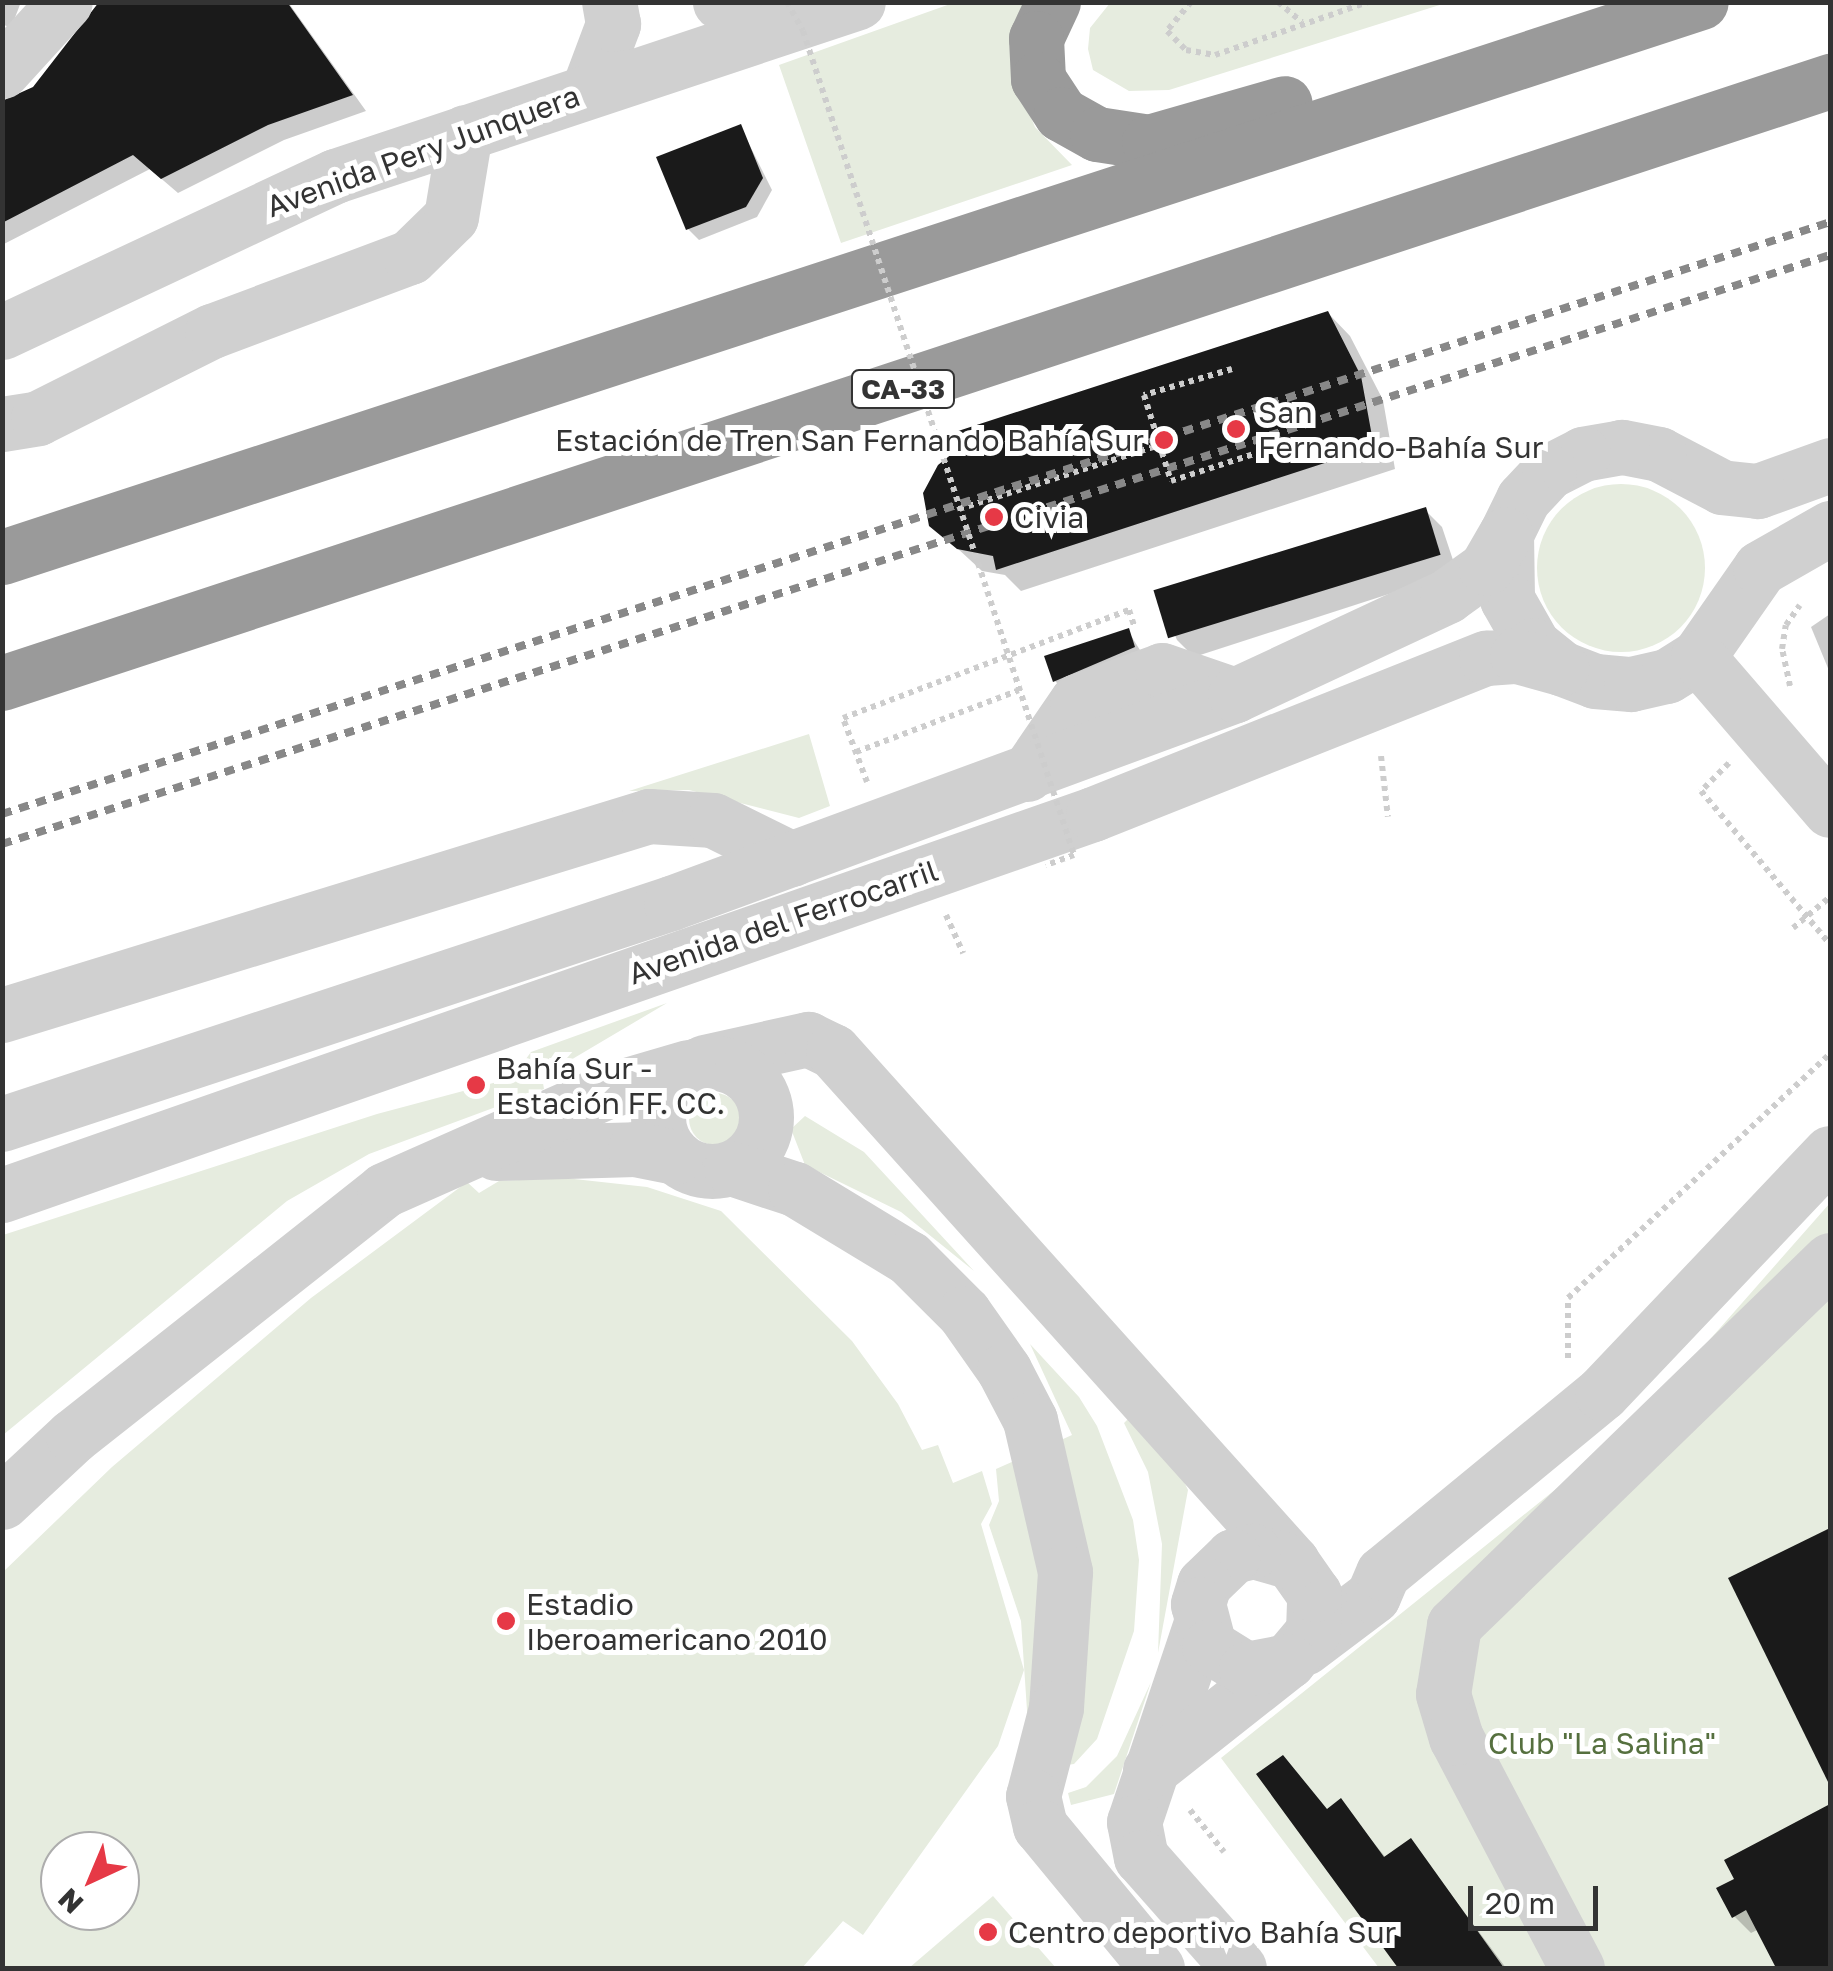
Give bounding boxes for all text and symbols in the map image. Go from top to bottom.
street label: Avenida Pery Junquera [262,78,584,224]
road number: CA-33 [850,366,956,412]
place label: San Fernando-Bahía Sur [1258,394,1543,464]
marker: San Fernando-Bahía Sur [1223,416,1249,442]
place label: Estación de Tren San Fernando Bahía Sur [555,422,1144,458]
marker: Estación de Tren San Fernando Bahía Sur [1153,429,1175,451]
place label: Civia [1014,499,1084,535]
marker: Civia [983,506,1005,528]
street label: Avenida del Ferrocarril [624,852,942,992]
place label: Bahía Sur - Estación FF. CC. [496,1050,725,1120]
marker: Bahía Sur - Estación FF. CC. [465,1074,487,1096]
place label: Estadio Iberoamericano 2010 [526,1586,828,1656]
marker: Estadio Iberoamericano 2010 [495,1610,517,1632]
park label: Club "La Salina" [1488,1725,1716,1761]
north arrow [40,1831,140,1931]
scale bar [1473,1866,1603,1928]
text: N [51,1882,89,1921]
text: 20 m [1485,1885,1555,1921]
place label: Centro deportivo Bahía Sur [1008,1914,1396,1950]
marker: Centro deportivo Bahía Sur [977,1921,999,1943]

